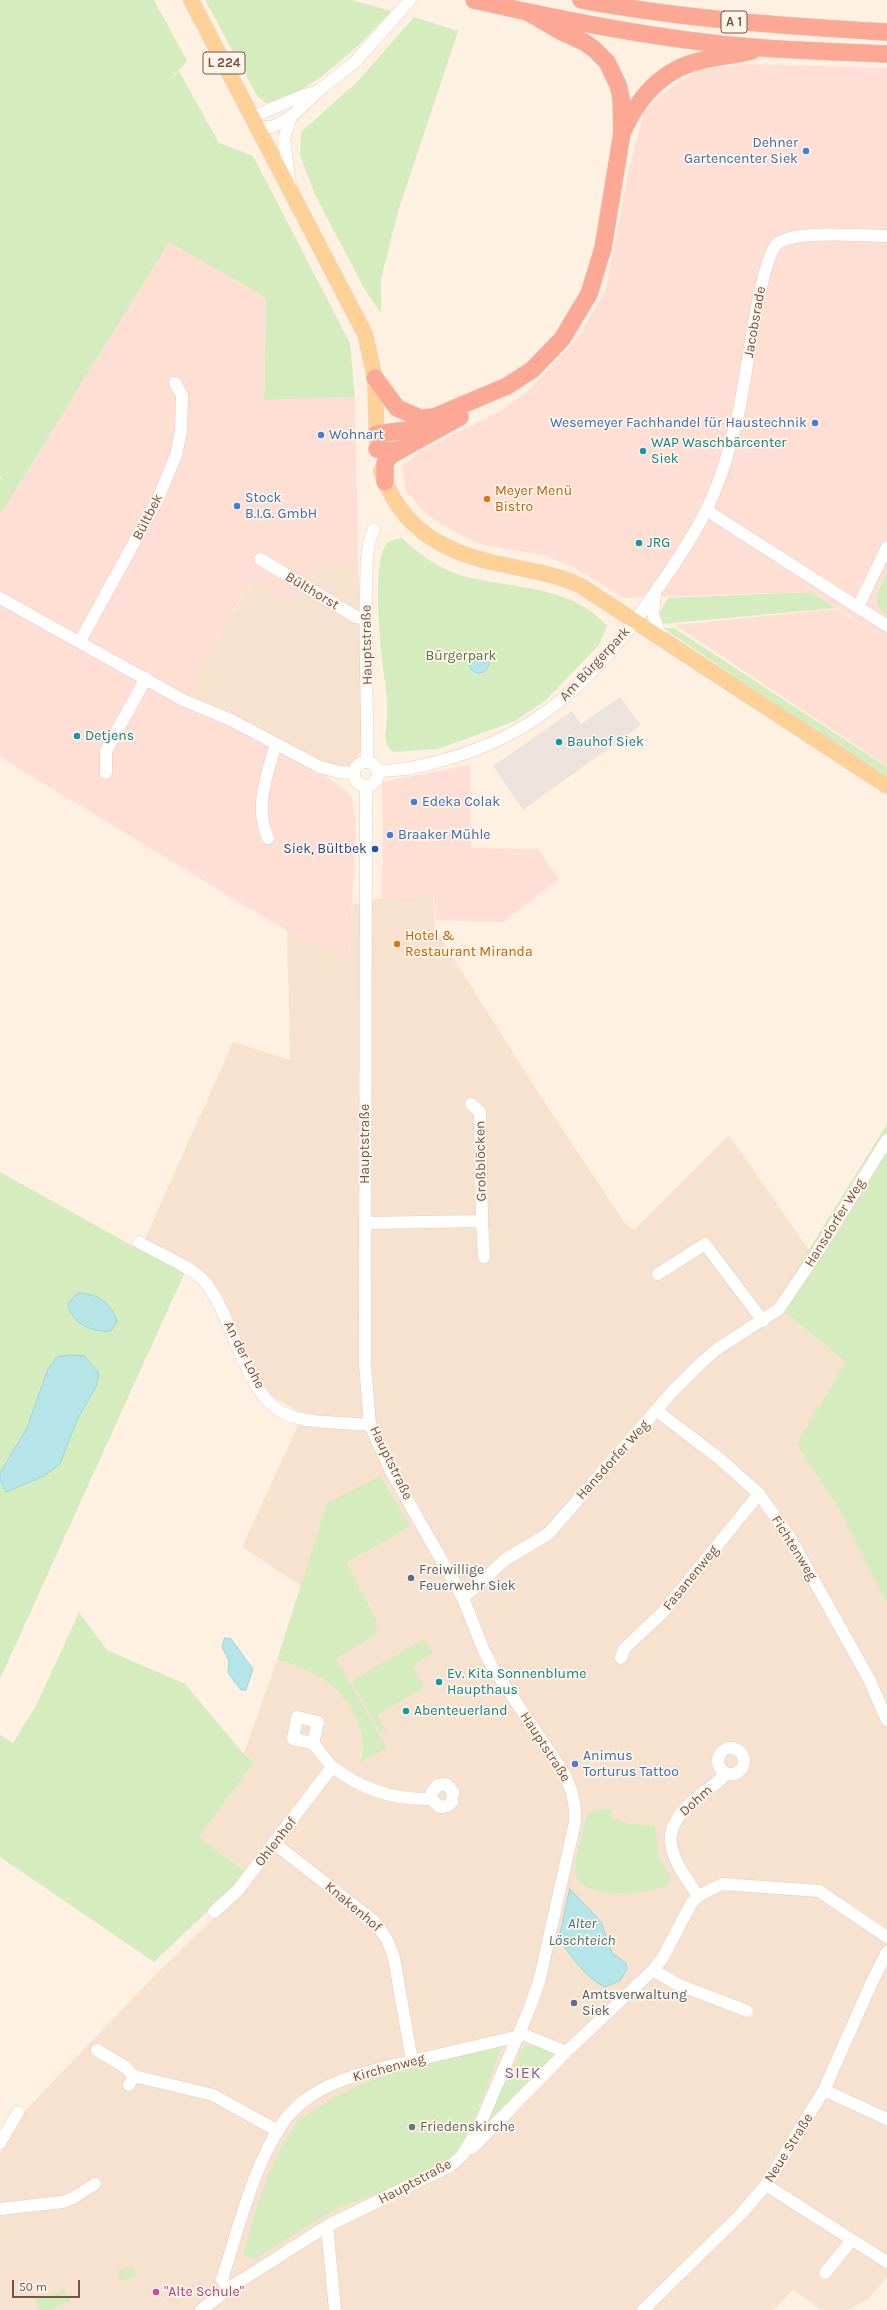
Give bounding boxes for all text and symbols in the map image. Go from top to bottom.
road number: A 1 [721,11,747,33]
road number: L 224 [203,52,245,74]
place label: Dehner Gartencenter Siek [684,135,798,168]
marker: Dehner Gartencenter Siek [801,146,811,156]
street label: Jacobsrade [740,285,770,359]
place label: Wesemeyer Fachhandel für Haustechnik [550,415,807,431]
marker: Wesemeyer Fachhandel für Haustechnik [810,418,820,428]
place label: Wohnart [329,427,384,443]
marker: Wohnart [316,430,326,440]
place label: WAP Waschbärcenter Siek [651,435,786,468]
marker: WAP Waschbärcenter Siek [638,446,648,456]
place label: Meyer Menü Bistro [495,483,572,516]
place label: Stock B.I.G. GmbH [245,490,317,522]
street label: Bültbek [129,491,167,543]
marker: Meyer Menü Bistro [482,494,492,504]
marker: Stock B.I.G. GmbH [232,501,242,511]
place label: JRG [647,535,670,551]
marker: JRG [634,538,644,548]
street label: Bülthorst [282,568,342,614]
street label: Hauptstraße [358,605,376,685]
street label: Am Bürgerpark [556,623,634,705]
park label: Bürgerpark [425,648,497,664]
place label: Detjens [85,728,134,744]
marker: Detjens [72,731,82,741]
place label: Bauhof Siek [567,734,644,750]
marker: Bauhof Siek [554,737,564,747]
place label: Edeka Colak [422,794,500,810]
marker: Edeka Colak [409,797,419,807]
place label: Braaker Mühle [398,827,491,843]
marker: Braaker Mühle [385,830,395,840]
place label: Siek, Bültbek [283,841,367,857]
marker: Siek, Bültbek [370,844,380,854]
place label: Hotel & Restaurant Miranda [405,928,533,960]
marker: Hotel & Restaurant Miranda [392,939,402,949]
street label: Hauptstraße [357,1104,373,1184]
street label: Großblöcken [472,1120,490,1202]
street label: Hansdorfer Weg [801,1176,869,1270]
street label: An der Lohe [220,1318,268,1392]
street label: Hansdorfer Weg [573,1417,653,1503]
street label: Hauptstraße [366,1423,416,1503]
street label: Fichtenweg [767,1512,821,1584]
street label: Fasanenweg [660,1542,722,1614]
place label: Freiwillige Feuerwehr Siek [419,1562,516,1594]
marker: Freiwillige Feuerwehr Siek [406,1573,416,1583]
place label: Ev. Kita Sonnenblume Haupthaus [447,1666,586,1698]
marker: Ev. Kita Sonnenblume Haupthaus [434,1677,444,1687]
place label: Abenteuerland [414,1703,508,1719]
marker: Abenteuerland [401,1706,411,1716]
street label: Hauptstraße [516,1709,574,1785]
place label: Animus Torturus Tattoo [583,1748,679,1780]
marker: Animus Torturus Tattoo [570,1759,580,1769]
street label: Dohm [676,1782,716,1820]
street label: Ohlenhof [252,1814,300,1870]
street label: Knakenhof [321,1878,385,1936]
water label: Alter Löschteich [548,1915,616,1950]
place label: Amtsverwaltung Siek [582,1987,687,2020]
marker: Amtsverwaltung Siek [569,1998,579,2008]
street label: Kirchenweg [351,2050,427,2086]
district label: SIEK [505,2063,541,2083]
street label: Neue Straße [761,2110,817,2186]
place label: Friedenskirche [420,2119,515,2135]
marker: Friedenskirche [407,2122,417,2132]
street label: Hauptstraße [376,2156,454,2208]
scale bar [14,2272,82,2298]
text: 50 m [19,2280,47,2294]
place label: "Alte Schule" [164,2284,244,2300]
marker: "Alte Schule" [151,2287,161,2297]

